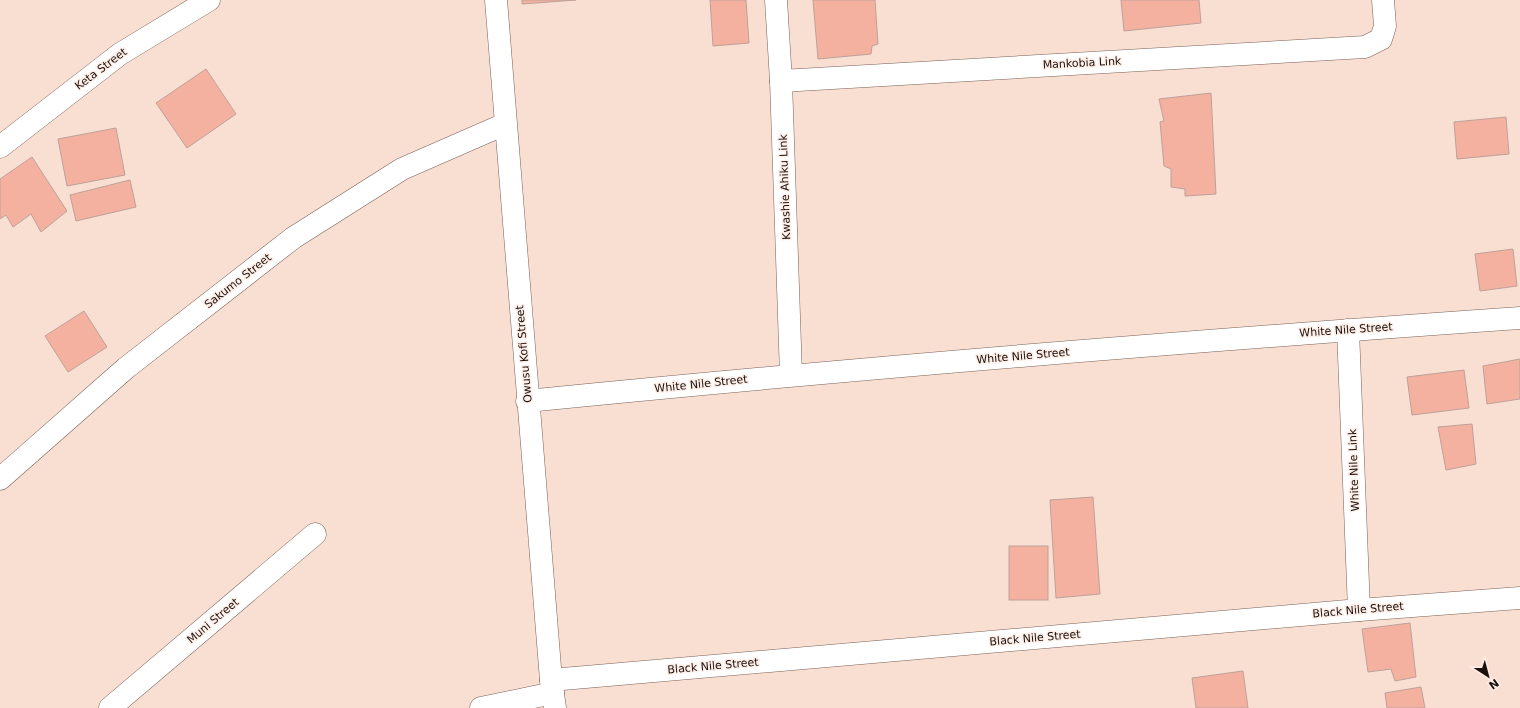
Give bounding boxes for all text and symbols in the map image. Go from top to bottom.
street label: Keta Street [73,45,130,93]
street label: Mankobia Link [1042,54,1122,72]
street label: Kwashie Ahiku Link [777,133,793,240]
street label: Sakumo Street [202,250,274,311]
street label: Owusu Kofi Street [513,304,535,403]
street label: White Nile Street [1299,320,1394,340]
street label: White Nile Street [976,345,1071,367]
street label: White Nile Street [654,373,749,395]
street label: White Nile Link [1346,428,1362,512]
street label: Muni Street [185,595,242,646]
street label: Black Nile Street [1312,599,1405,620]
street label: Black Nile Street [989,627,1082,648]
street label: Black Nile Street [667,655,760,676]
north arrow [1468,656,1508,696]
text: N [1486,676,1501,692]

